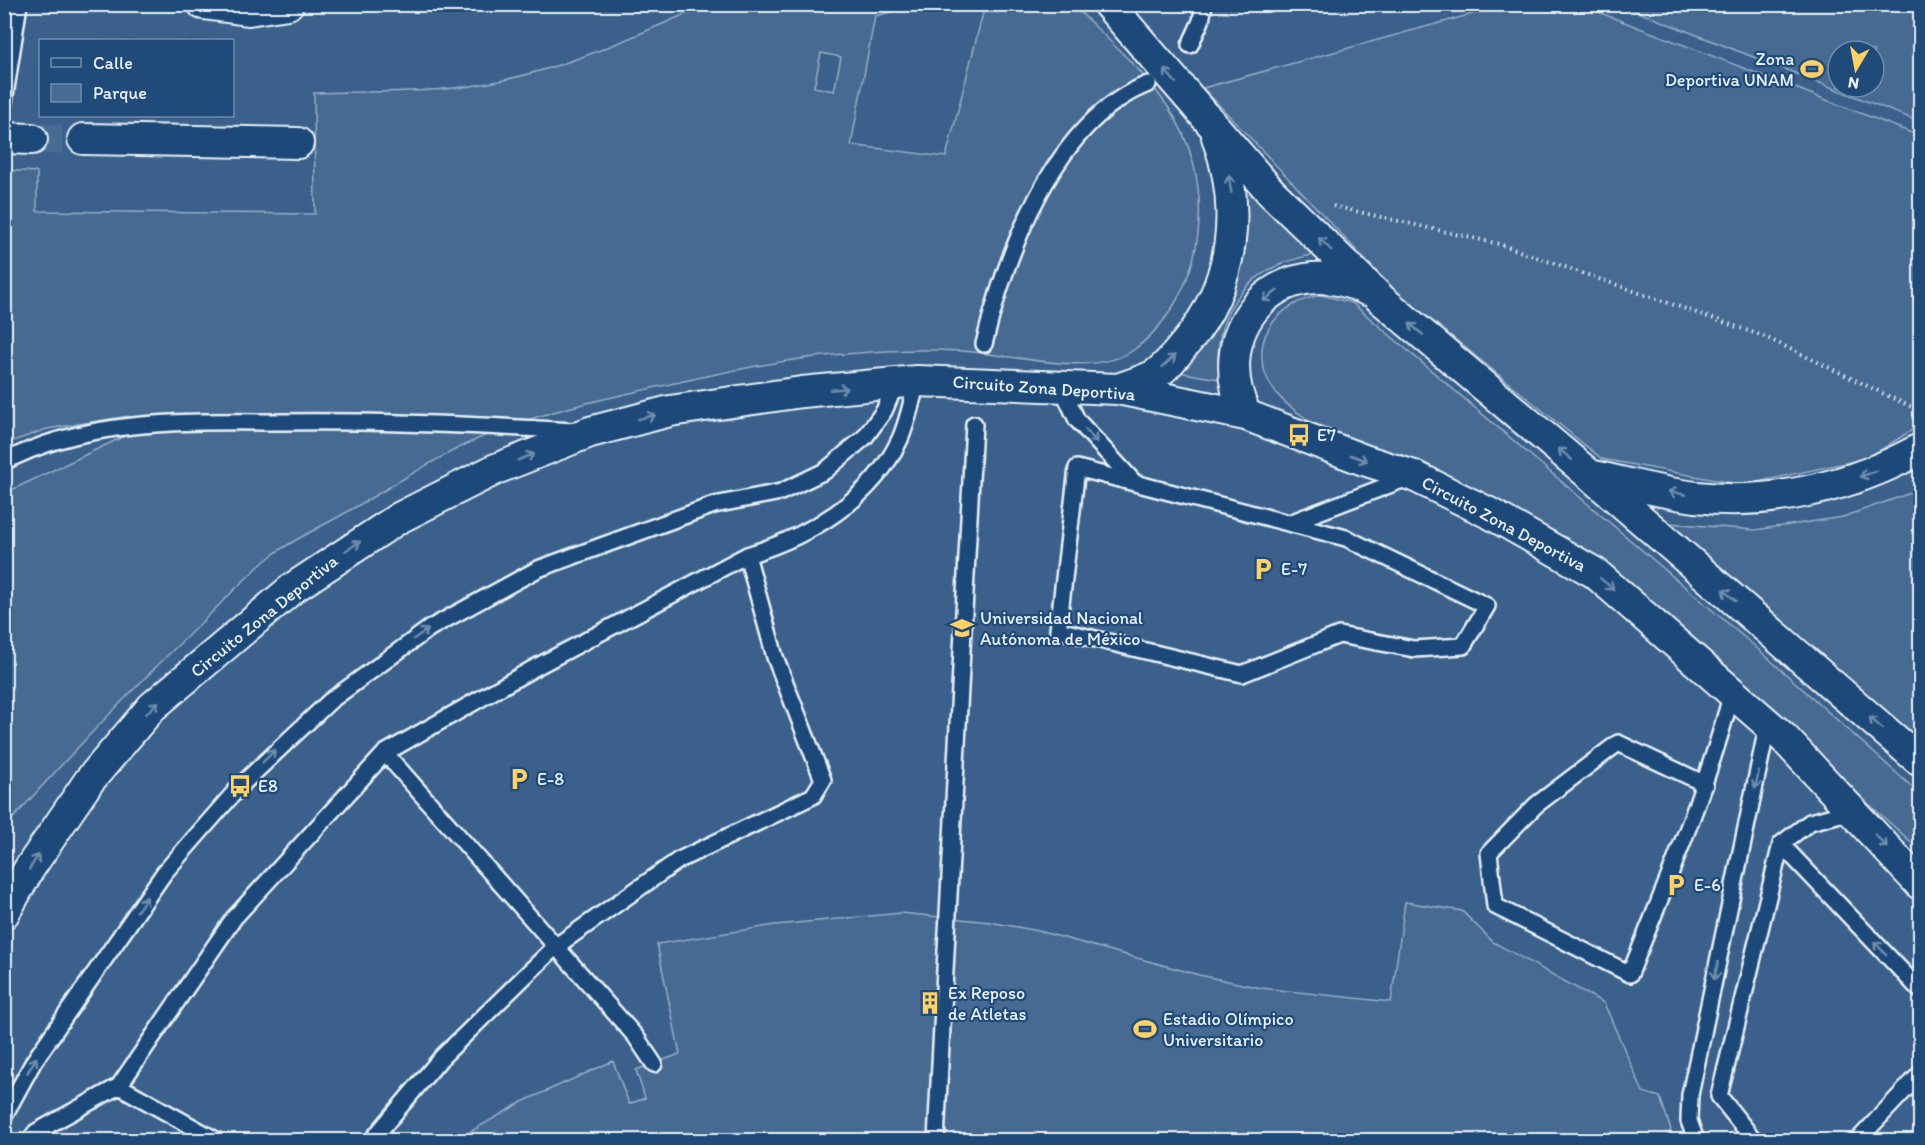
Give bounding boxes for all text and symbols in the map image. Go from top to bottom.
legend [39,39,234,117]
north arrow [1826,39,1886,99]
place label: Zona Deportiva UNAM [1665,48,1794,91]
text: Calle [93,52,133,74]
sports icon: Zona Deportiva UNAM [1799,56,1825,82]
one-way arrow [1163,69,1177,84]
text: N [1847,73,1860,94]
text: Parque [93,82,147,104]
one-way arrow [1224,175,1235,195]
one-way arrow [1317,237,1332,252]
one-way arrow [1262,289,1278,302]
one-way arrow [1408,322,1424,335]
one-way arrow [1161,354,1176,368]
street label: Circuito Zona Deportiva [952,371,1137,405]
one-way arrow [829,383,849,394]
one-way arrow [637,411,656,423]
bus stop icon: E7 [1286,422,1312,448]
place label: E7 [1317,424,1336,446]
one-way arrow [1084,428,1098,443]
one-way arrow [1558,447,1573,461]
one-way arrow [516,451,535,462]
one-way arrow [1349,454,1368,465]
one-way arrow [1859,469,1878,480]
street label: Circuito Zona Deportiva [1418,471,1591,577]
one-way arrow [1667,487,1687,498]
one-way arrow [344,540,361,552]
street label: Circuito Zona Deportiva [186,549,343,682]
parking icon: E-7 [1250,556,1276,582]
place label: E-7 [1281,558,1307,580]
one-way arrow [1599,577,1614,591]
one-way arrow [1722,588,1737,602]
place label: Universidad Nacional Autónoma de México [980,607,1143,650]
school or university icon: Universidad Nacional Autónoma de México [949,615,975,641]
one-way arrow [412,628,428,640]
one-way arrow [145,700,160,715]
one-way arrow [1869,716,1884,730]
one-way arrow [262,749,277,764]
parking icon: E-8 [506,766,532,792]
place label: E-8 [537,768,564,790]
one-way arrow [1750,771,1762,790]
bus stop icon: E8 [227,773,253,799]
place label: E8 [258,775,278,797]
one-way arrow [1873,834,1888,849]
one-way arrow [28,854,40,871]
parking icon: E-6 [1663,872,1689,898]
place label: E-6 [1694,874,1721,896]
one-way arrow [136,896,148,913]
one-way arrow [1873,940,1887,955]
one-way arrow [1710,961,1721,980]
place label: Ex Reposo de Atletas [948,982,1027,1025]
building icon: Ex Reposo de Atletas [917,990,943,1016]
place label: Estadio Olímpico Universitario [1163,1008,1294,1051]
sports icon: Estadio Olímpico Universitario [1132,1016,1158,1042]
one-way arrow [27,1057,39,1074]

